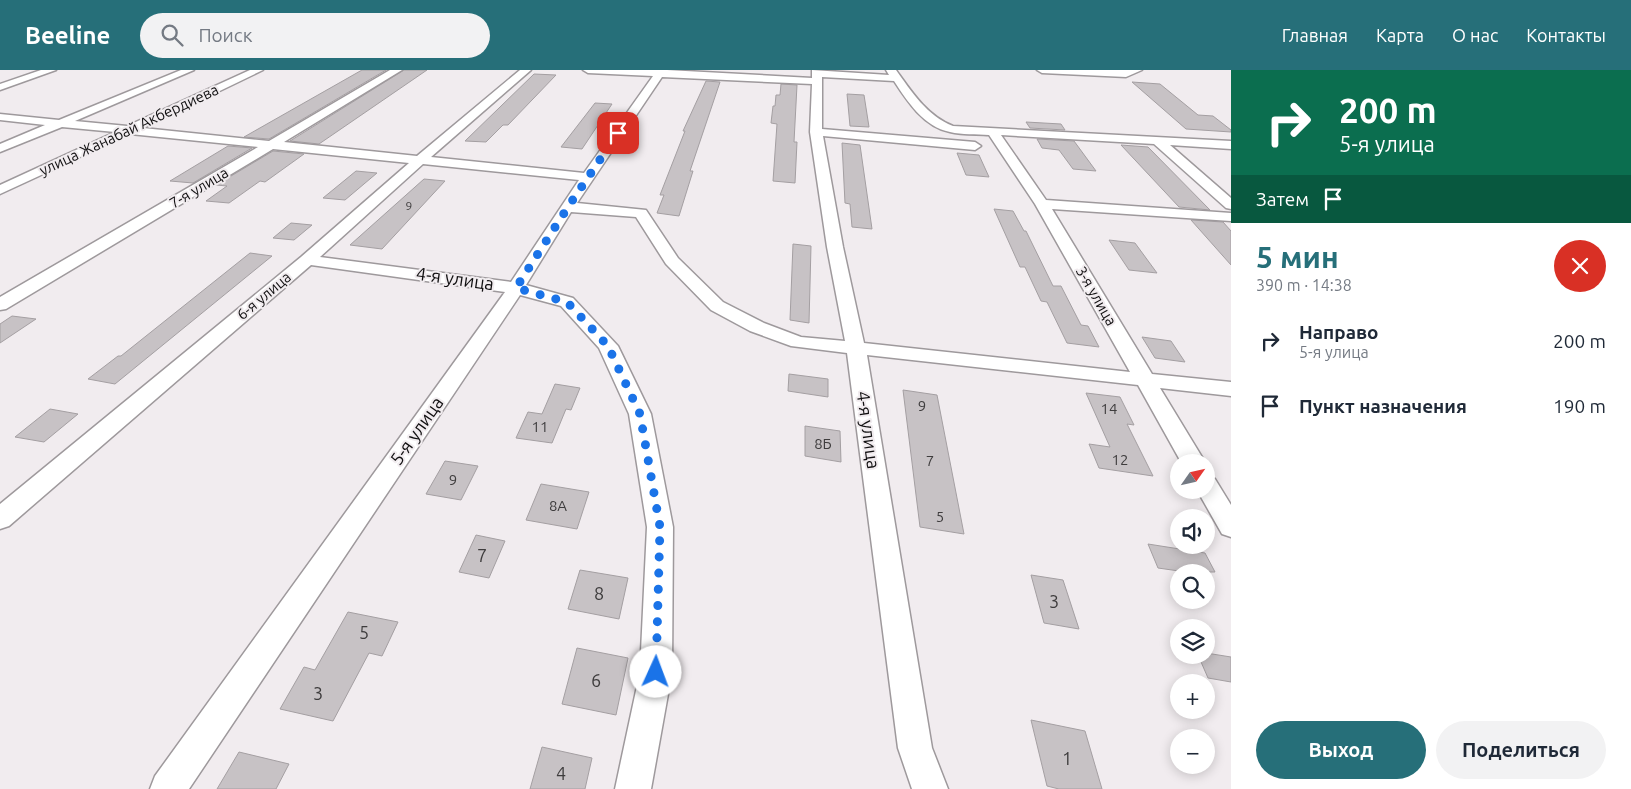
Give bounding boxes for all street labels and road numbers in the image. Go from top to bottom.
street label: улица Жанабай Акбердиева [37,80,221,179]
street label: 7-я улица [166,163,231,212]
street label: 4-я улица [415,263,495,293]
street label: 3-я улица [1073,263,1120,328]
street label: 6-я улица [233,268,294,323]
street label: 4-я улица [854,390,884,470]
street label: 5-я улица [385,393,447,468]

